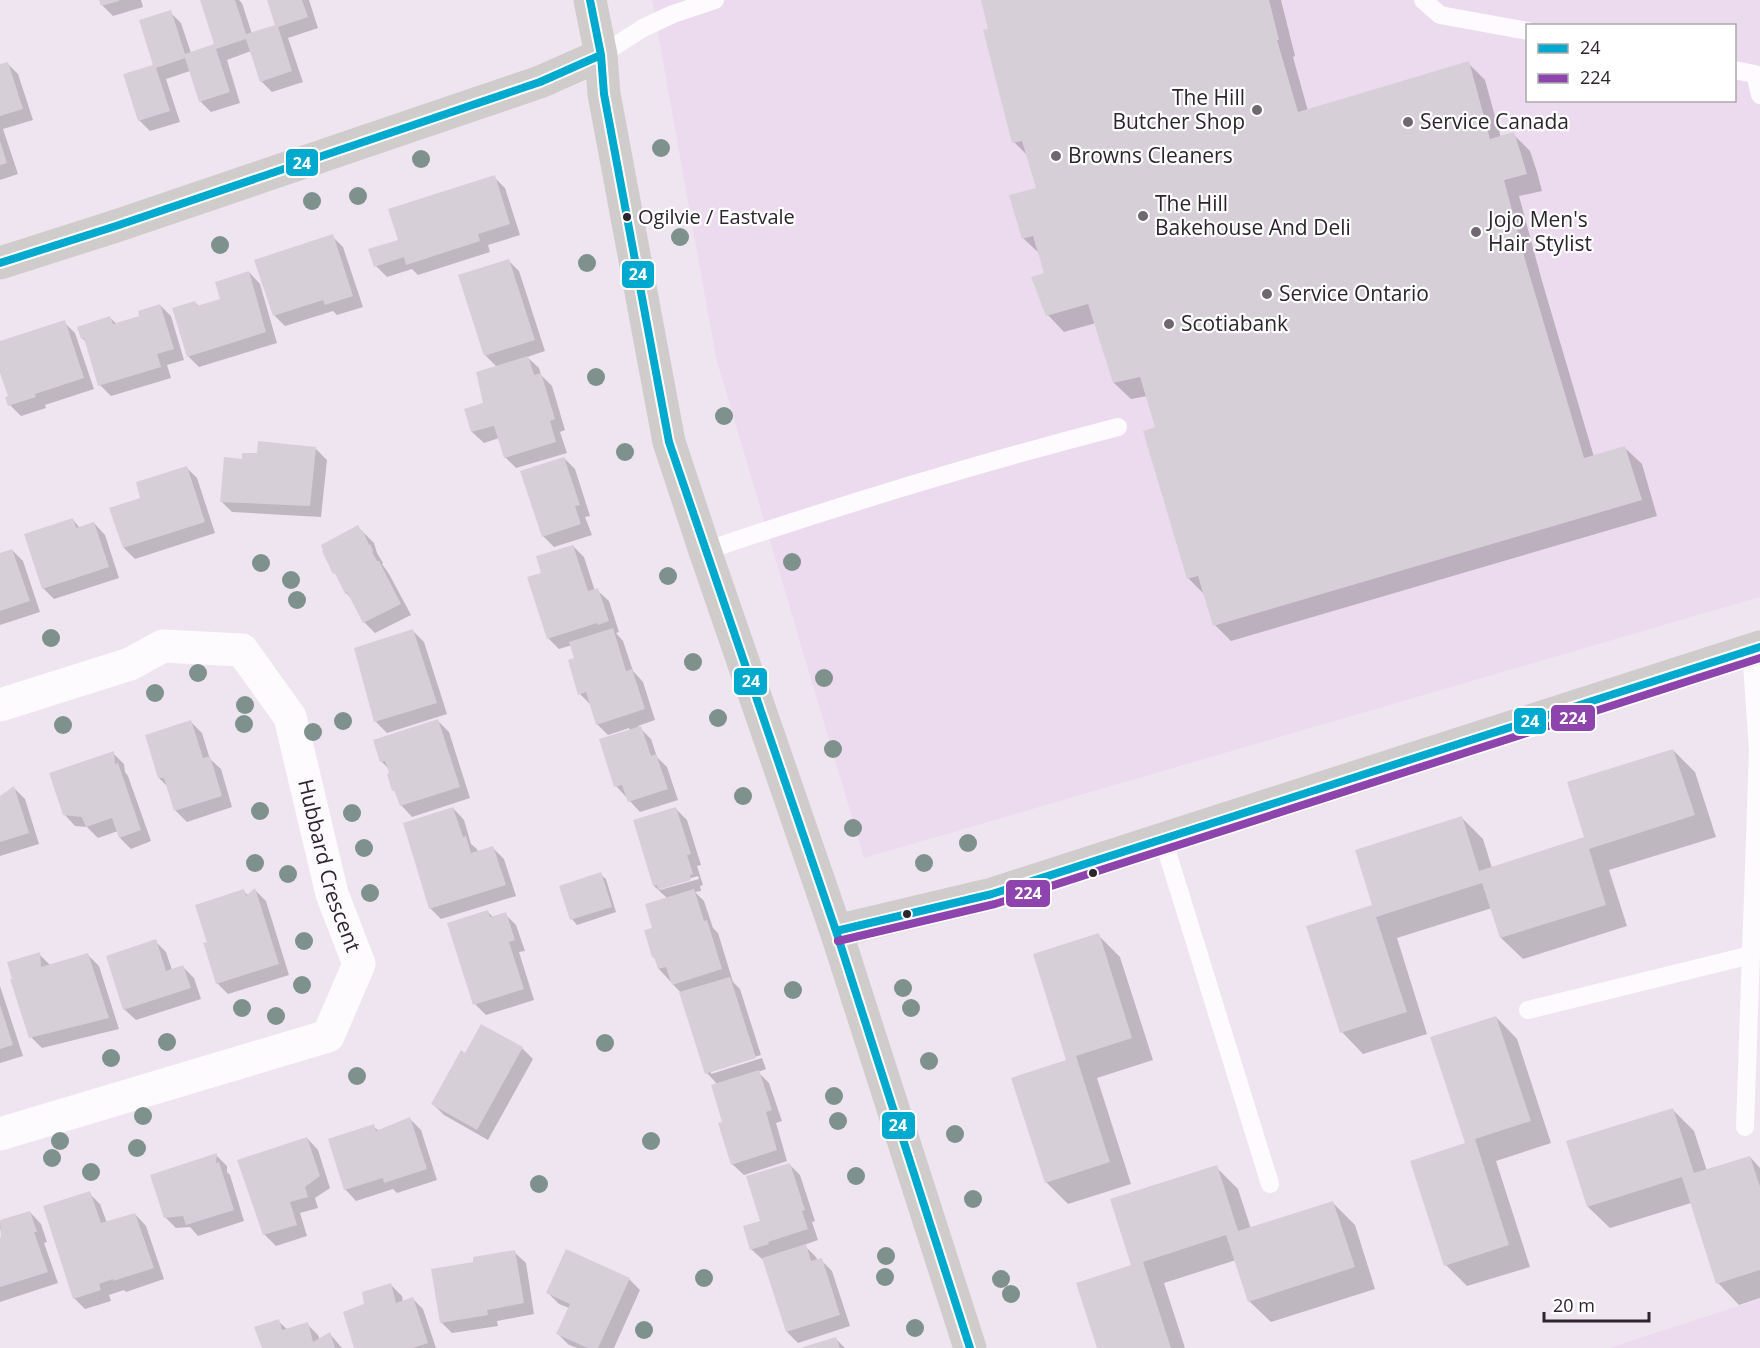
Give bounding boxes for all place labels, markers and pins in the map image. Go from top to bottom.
place label: The Hill Butcher Shop [1112,83,1245,135]
marker: The Hill Butcher Shop [1250,103,1264,117]
place label: Service Canada [1420,107,1569,135]
marker: Service Canada [1401,115,1415,129]
place label: Browns Cleaners [1068,141,1233,169]
marker: Browns Cleaners [1049,149,1063,163]
place label: The Hill Bakehouse And Deli [1155,189,1351,241]
place label: Ogilvie / Eastvale [638,203,795,230]
place label: Jojo Men's Hair Stylist [1486,205,1592,257]
marker: The Hill Bakehouse And Deli [1136,209,1150,223]
marker: Ogilvie / Eastvale [621,211,633,223]
marker: Jojo Men's Hair Stylist [1469,225,1483,239]
place label: Service Ontario [1279,279,1429,307]
marker: Service Ontario [1260,287,1274,301]
place label: Scotiabank [1181,309,1288,337]
marker: Scotiabank [1162,317,1176,331]
unlabelled marker [1087,867,1099,879]
unlabelled marker [901,908,913,920]

